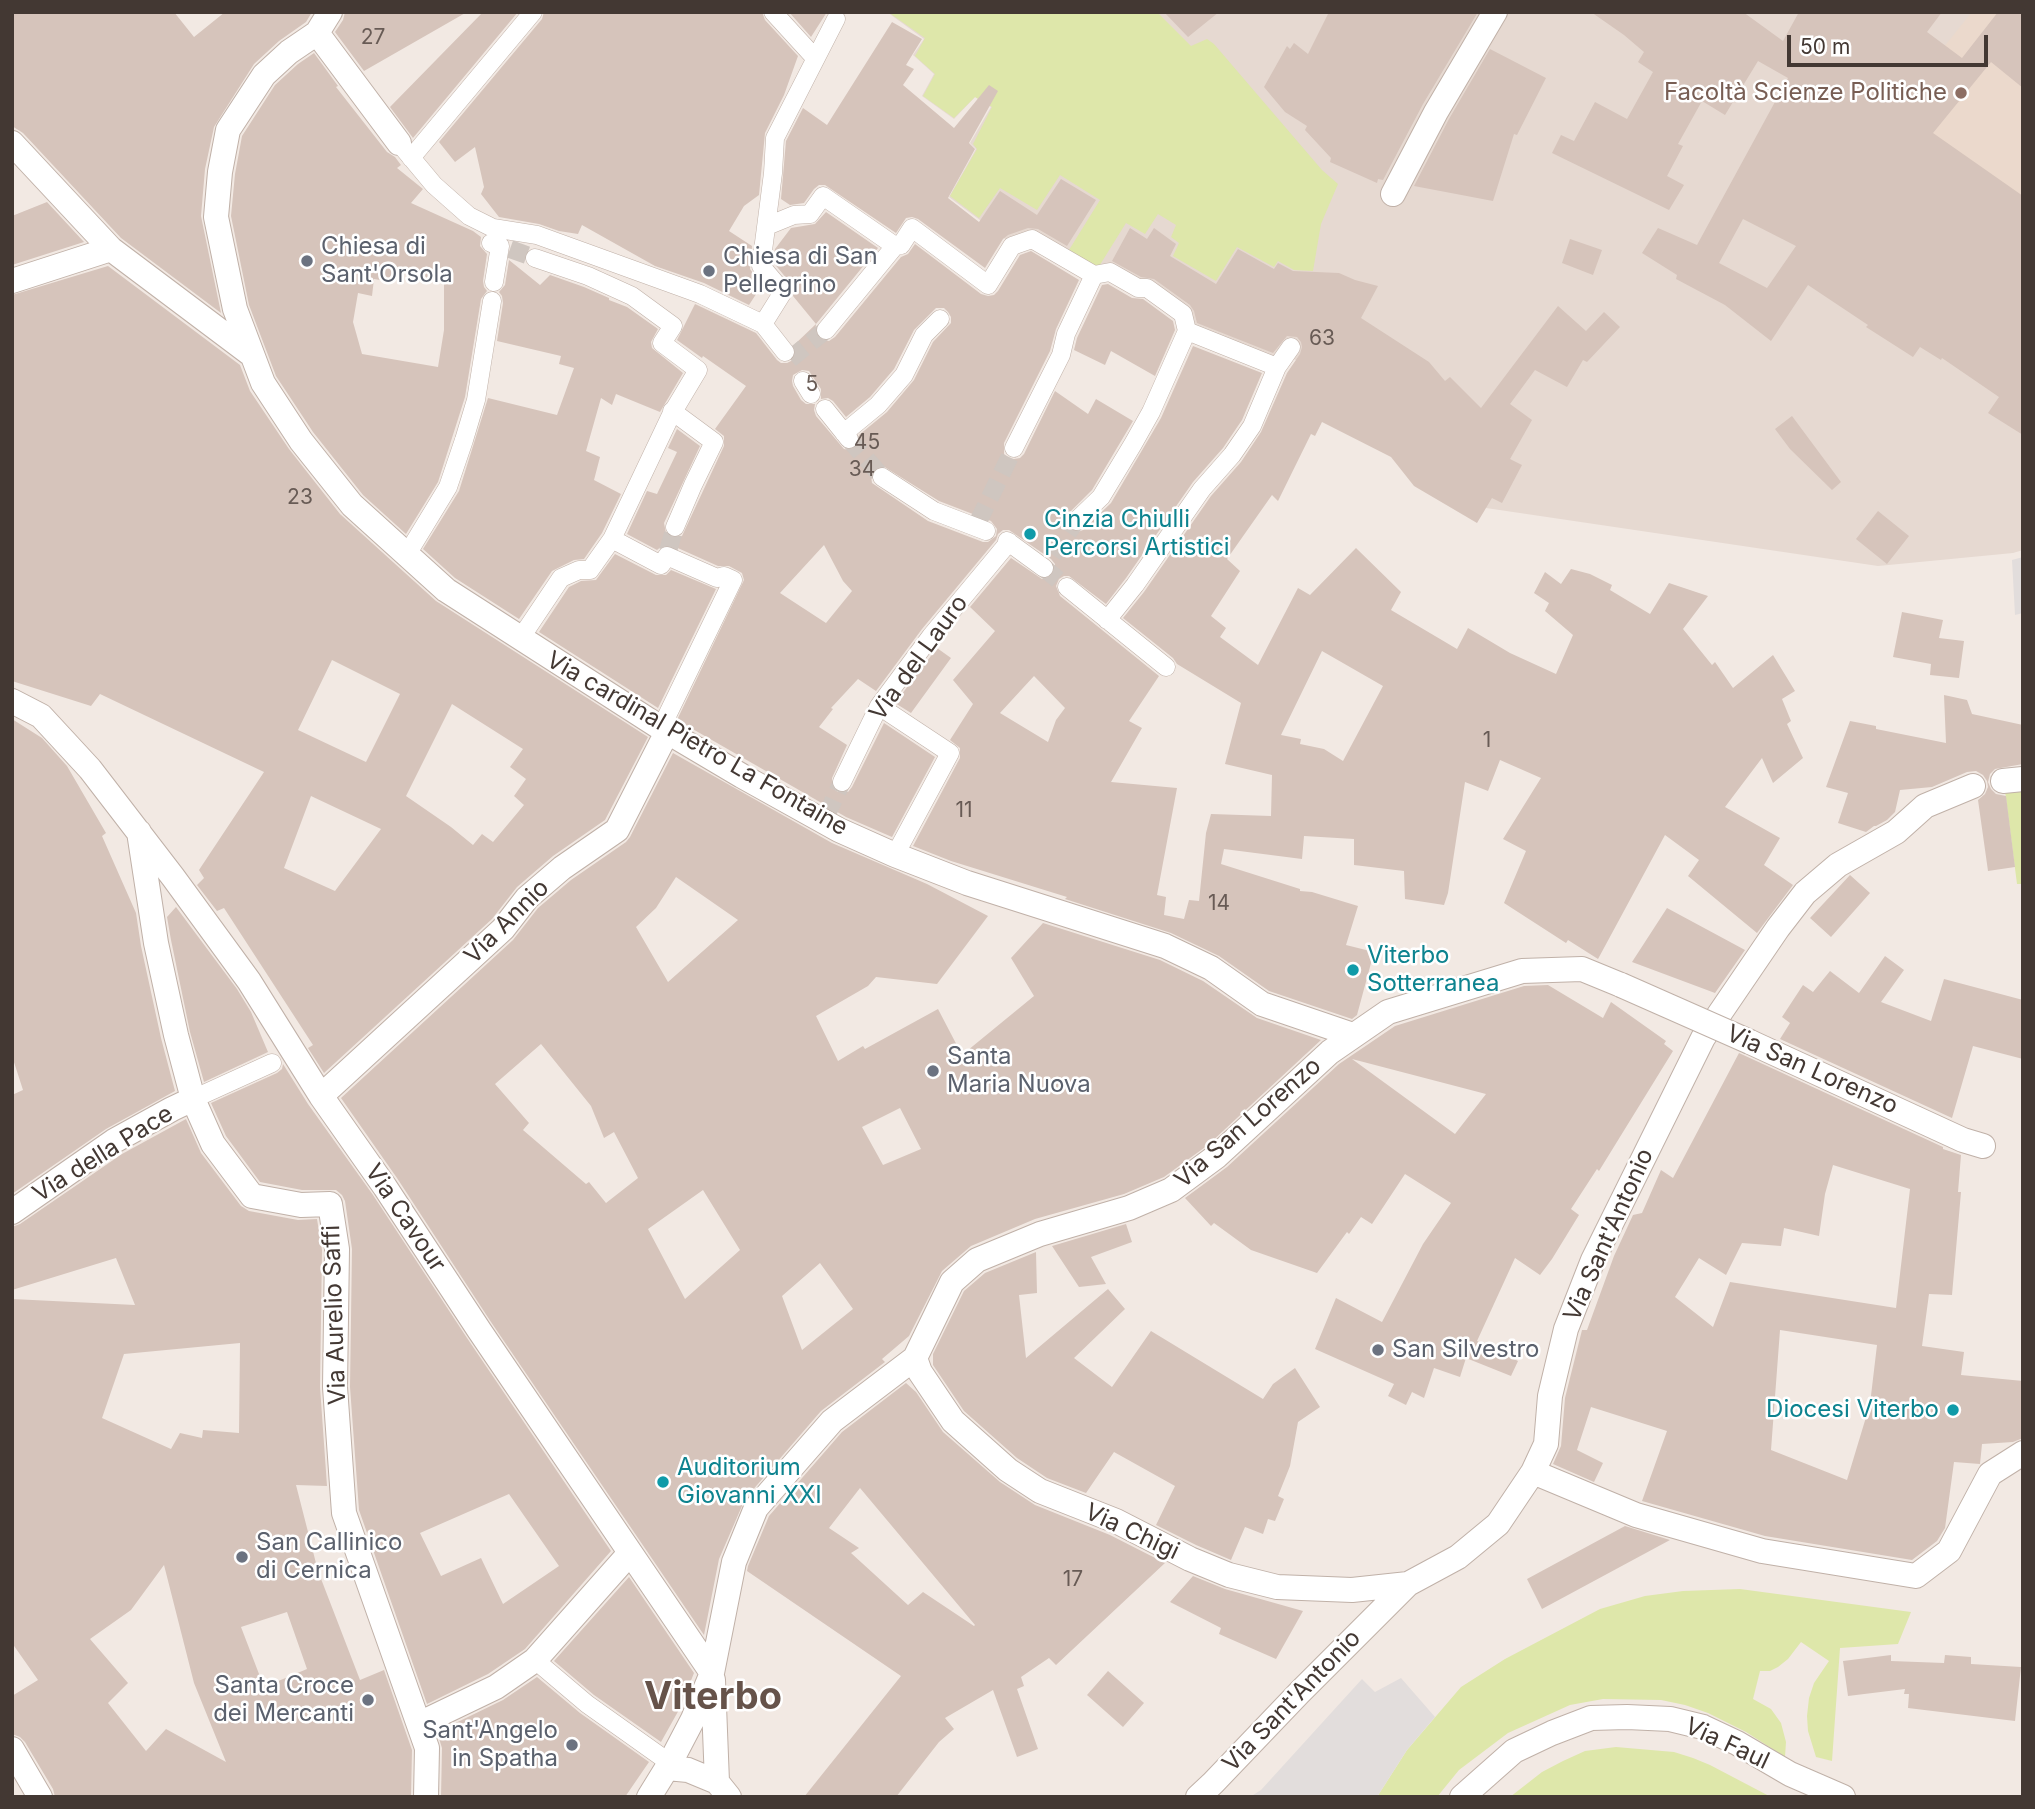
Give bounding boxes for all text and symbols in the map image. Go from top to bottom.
scale bar [1790,21,1991,65]
house number: 27 [361,25,385,51]
text: 50 m [1800,34,1850,59]
place label: Facoltà Scienze Politiche [1664,79,1947,107]
marker: Facoltà Scienze Politiche [1953,85,1969,101]
place label: Chiesa di Sant'Orsola [321,233,453,289]
place label: Chiesa di San Pellegrino [723,243,878,299]
marker: Chiesa di Sant'Orsola [299,253,315,269]
marker: Chiesa di San Pellegrino [701,263,717,279]
house number: 63 [1309,326,1335,352]
house number: 5 [806,372,818,398]
house number: 45 [854,430,880,456]
house number: 34 [849,457,875,483]
house number: 23 [287,485,313,511]
place label: Cinzia Chiulli Percorsi Artistici [1044,506,1230,562]
marker: Cinzia Chiulli Percorsi Artistici [1022,526,1038,542]
street label: Via del Lauro [864,590,974,726]
street label: Via cardinal Pietro La Fontaine [541,646,853,842]
house number: 1 [1483,728,1491,754]
house number: 11 [955,798,973,824]
street label: Via Annio [459,874,555,970]
house number: 14 [1208,891,1230,917]
place label: Viterbo Sotterranea [1367,942,1499,998]
marker: Viterbo Sotterranea [1345,962,1361,978]
street label: Via San Lorenzo [1722,1019,1902,1121]
place label: Santa Maria Nuova [947,1043,1091,1099]
street label: Via San Lorenzo [1169,1052,1327,1194]
marker: Santa Maria Nuova [925,1063,941,1079]
street label: Via della Pace [28,1099,178,1209]
street label: Via Sant'Antonio [1558,1144,1660,1326]
street label: Via Cavour [358,1159,452,1277]
street label: Via Aurelio Saffi [317,1224,353,1406]
place label: San Silvestro [1392,1336,1540,1364]
marker: San Silvestro [1370,1342,1386,1358]
place label: Diocesi Viterbo [1766,1396,1939,1424]
marker: Diocesi Viterbo [1945,1402,1961,1418]
place label: Auditorium Giovanni XXI [677,1454,822,1510]
marker: Auditorium Giovanni XXI [655,1474,671,1490]
street label: Via Chigi [1080,1498,1184,1566]
place label: San Callinico di Cernica [256,1529,402,1585]
marker: San Callinico di Cernica [234,1549,250,1565]
house number: 17 [1063,1567,1083,1593]
street label: Via Sant'Antonio [1217,1624,1367,1778]
place label: Santa Croce dei Mercanti [213,1672,354,1728]
district label: Viterbo [644,1675,782,1721]
marker: Santa Croce dei Mercanti [360,1692,376,1708]
street label: Via Faul [1680,1712,1774,1776]
place label: Sant'Angelo in Spatha [422,1717,558,1773]
marker: Sant'Angelo in Spatha [564,1737,580,1753]

